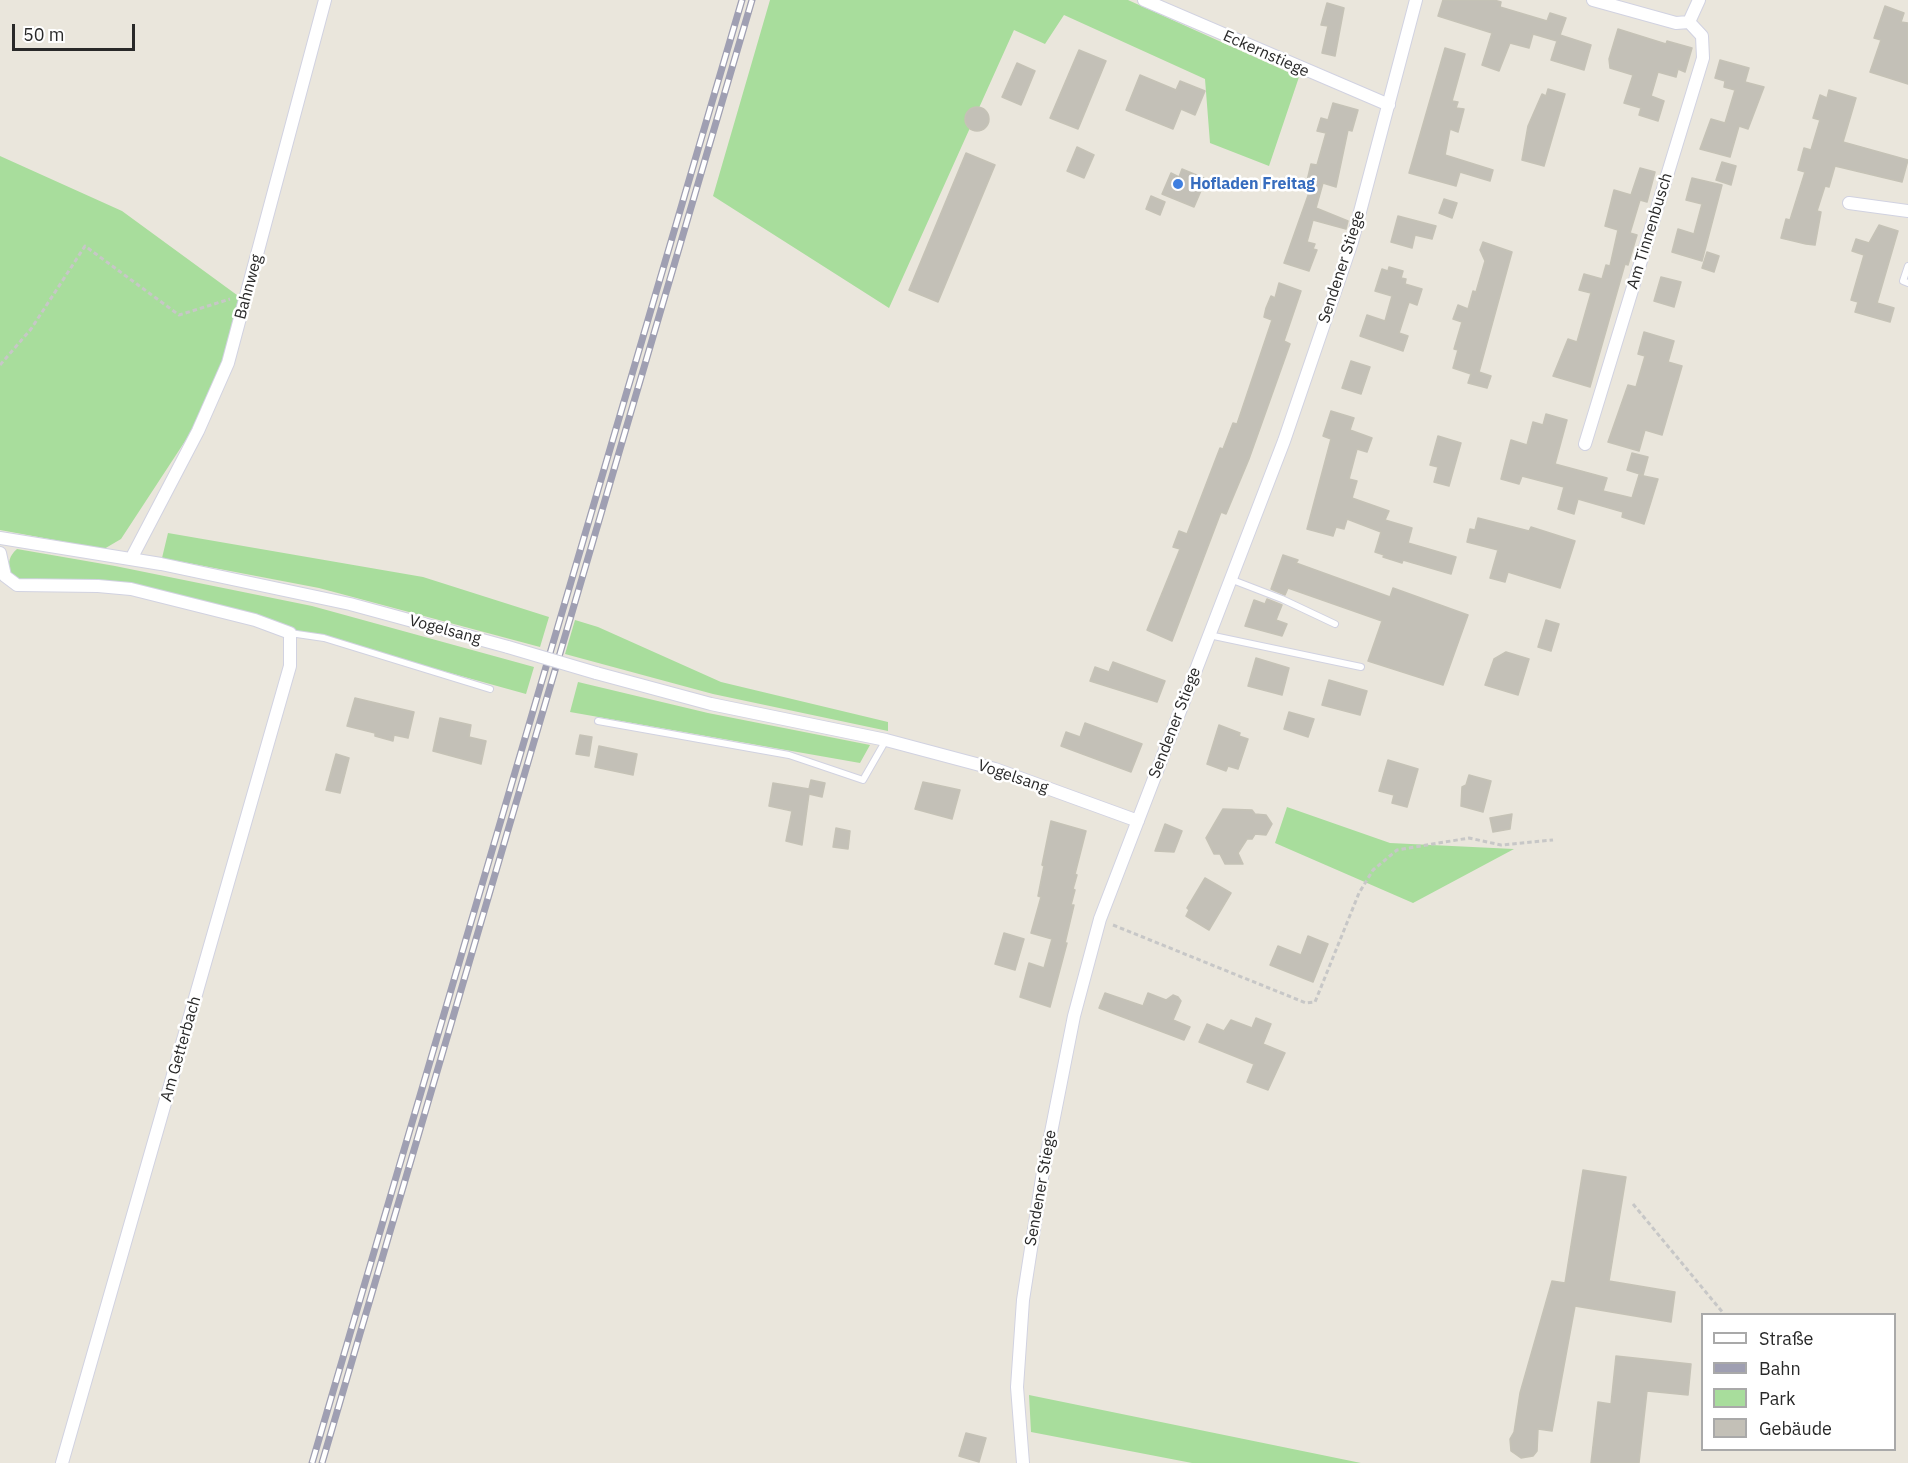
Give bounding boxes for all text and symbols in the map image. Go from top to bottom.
scale bar [15,12,138,50]
text: 50 m [23,23,65,46]
street label: Eckernstiege [1220,26,1312,82]
street label: Am Tinnenbusch [1623,171,1677,291]
place label: Hofladen Freitag [1190,174,1315,194]
marker: Hofladen Freitag [1171,177,1185,191]
street label: Sendener Stiege [1315,208,1369,326]
street label: Bahnweg [231,252,267,322]
street label: Vogelsang [407,611,483,649]
street label: Sendener Stiege [1145,665,1205,781]
street label: Vogelsang [975,756,1051,798]
street label: Am Getterbach [157,994,205,1104]
street label: Sendener Stiege [1021,1128,1061,1248]
legend [1701,1313,1896,1451]
text: Straße [1759,1327,1813,1350]
text: Bahn [1759,1357,1801,1380]
text: Park [1759,1387,1795,1410]
text: Gebäude [1759,1417,1832,1440]

